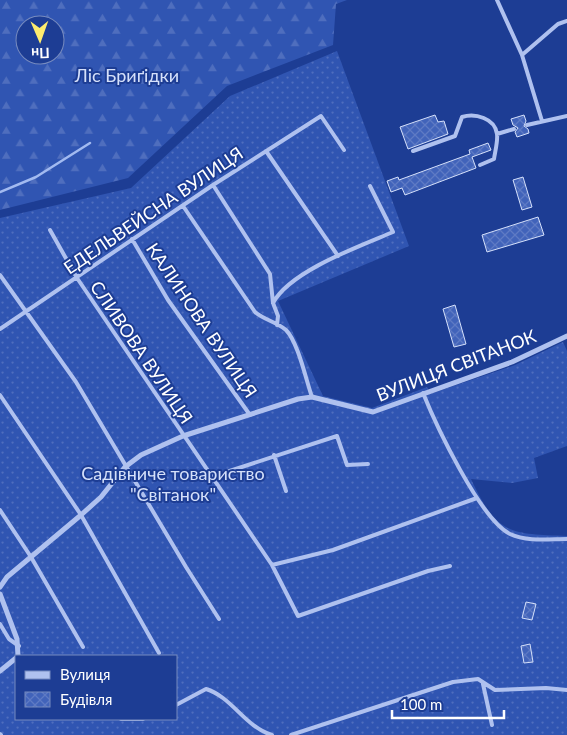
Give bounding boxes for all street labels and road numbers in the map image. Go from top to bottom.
street label: ЕДЕЛЬВЕЙСНА ВУЛИЦЯ [59,142,247,278]
street label: КАЛИНОВА ВУЛИЦЯ [142,238,262,402]
street label: СЛИВОВА ВУЛИЦЯ [86,276,198,428]
street label: ВУЛИЦЯ СВІТАНОК [373,324,539,406]

